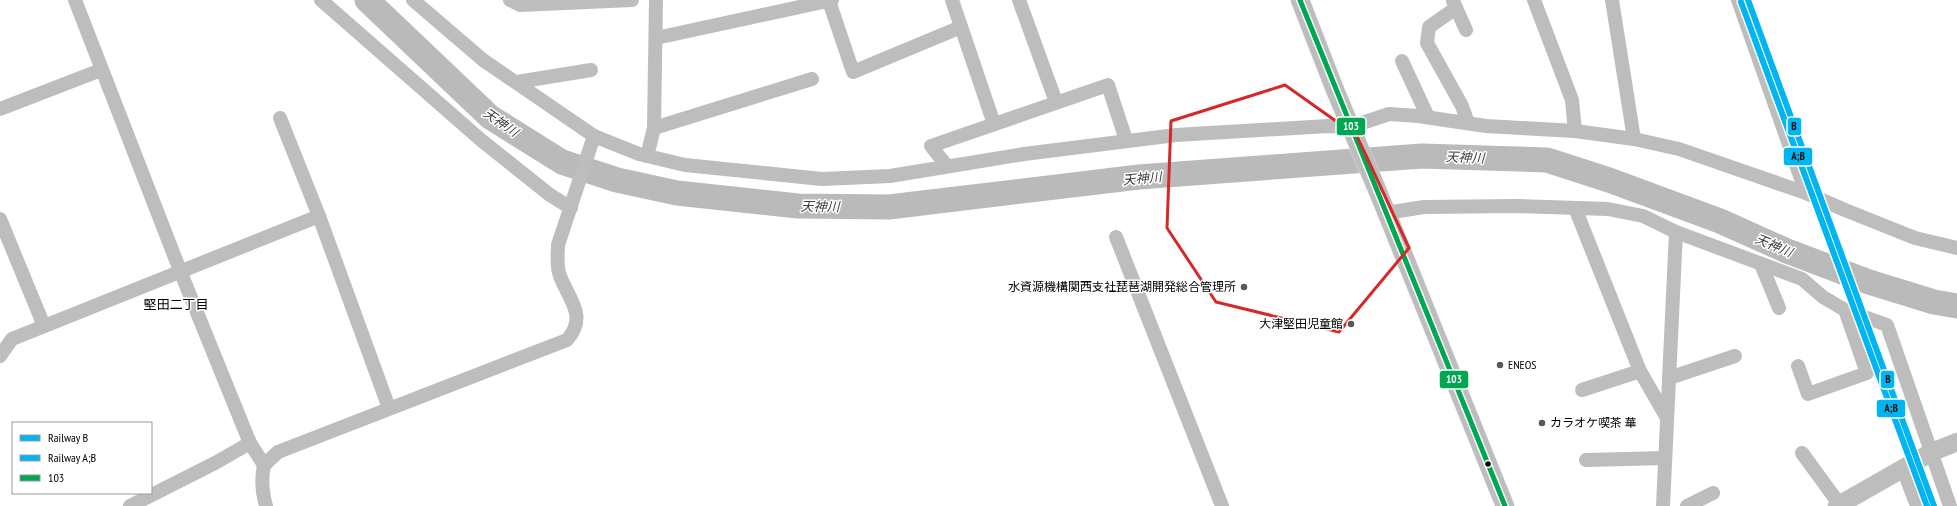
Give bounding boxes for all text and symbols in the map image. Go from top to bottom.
water label: 天神川 [480,104,523,142]
line badge: 103 [1336,117,1366,136]
line badge: B [1787,117,1802,136]
text: 103 [1343,119,1359,133]
text: B [1791,119,1797,133]
line badge: A;B [1783,147,1813,166]
water label: 天神川 [1445,148,1487,167]
text: A;B [1790,149,1805,163]
water label: 天神川 [1122,168,1164,189]
water label: 天神川 [800,198,842,215]
water label: 天神川 [1753,230,1797,262]
place label: 水資源機構関西支社琵琶湖開発総合管理所 [1008,279,1236,294]
marker: 水資源機構関西支社琵琶湖開発総合管理所 [1239,282,1249,292]
district label: 堅田二丁目 [143,296,209,313]
place label: 大津堅田児童館 [1259,316,1343,331]
marker: 大津堅田児童館 [1346,319,1356,329]
place label: ENEOS [1508,357,1536,372]
marker: ENEOS [1495,360,1505,370]
line badge: 103 [1439,370,1469,389]
line badge: B [1880,370,1895,389]
text: 103 [1446,372,1462,386]
text: B [1885,372,1891,386]
line badge: A;B [1876,399,1906,418]
text: A;B [1883,401,1898,415]
place label: カラオケ喫茶 華 [1550,415,1637,430]
marker: カラオケ喫茶 華 [1537,418,1547,428]
legend [12,422,152,494]
text: Railway B [48,430,89,445]
text: Railway A;B [48,450,96,465]
unlabelled marker [1483,459,1493,469]
text: 103 [48,470,64,485]

